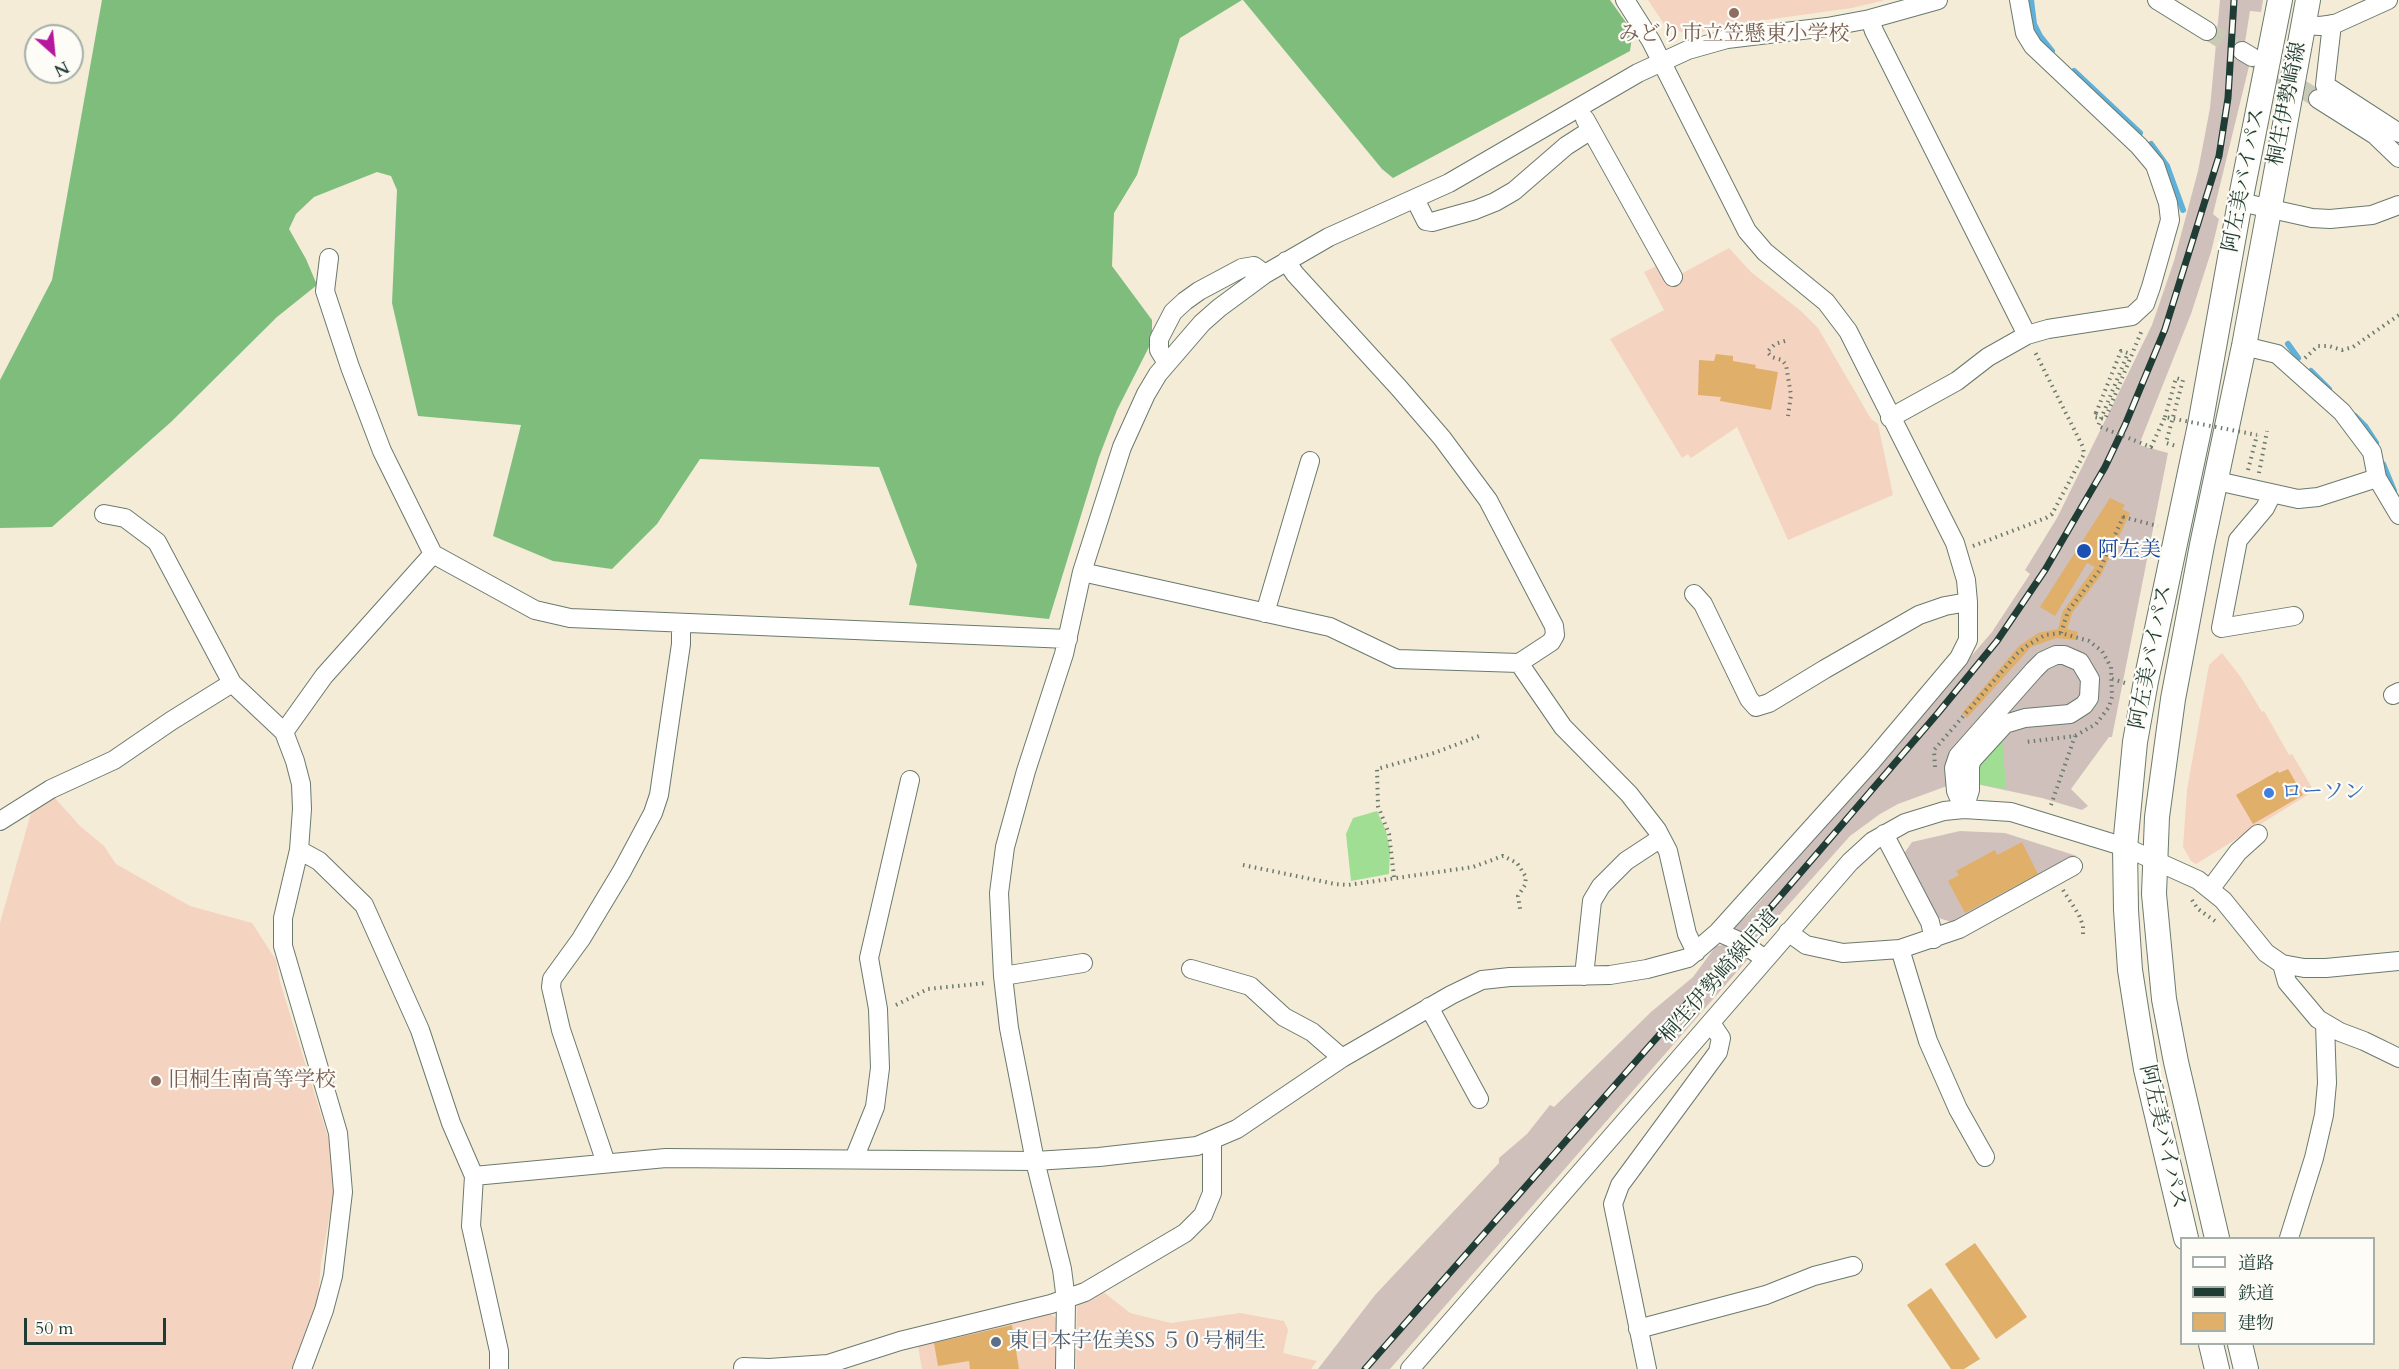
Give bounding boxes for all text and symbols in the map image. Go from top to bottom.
marker: みどり市立笠懸東小学校 [1727,6,1741,20]
place label: みどり市立笠懸東小学校 [1619,22,1849,48]
north arrow [24,24,84,84]
street label: 桐生伊勢崎線 [2264,40,2312,168]
text: N [50,55,72,81]
street label: 阿左美バイパス [2219,105,2271,255]
place label: 阿左美 [2098,538,2161,564]
marker: 阿左美 [2075,542,2093,560]
street label: 阿左美バイパス [2126,582,2178,732]
place label: ローソン [2281,780,2365,806]
marker: ローソン [2262,786,2276,800]
street label: 桐生伊勢崎線旧道 [1655,905,1785,1049]
street label: 阿左美バイパス [2133,1063,2191,1211]
place label: 旧桐生南高等学校 [168,1068,336,1094]
marker: 旧桐生南高等学校 [149,1074,163,1088]
legend [2180,1237,2375,1345]
text: 道路 [2238,1251,2274,1276]
text: 鉄道 [2238,1281,2274,1306]
scale bar [27,1306,170,1344]
text: 建物 [2238,1311,2274,1336]
text: 50 m [35,1316,74,1341]
place label: 東日本宇佐美SS ５０号桐生 [1008,1329,1266,1355]
marker: 東日本宇佐美SS ５０号桐生 [989,1335,1003,1349]

